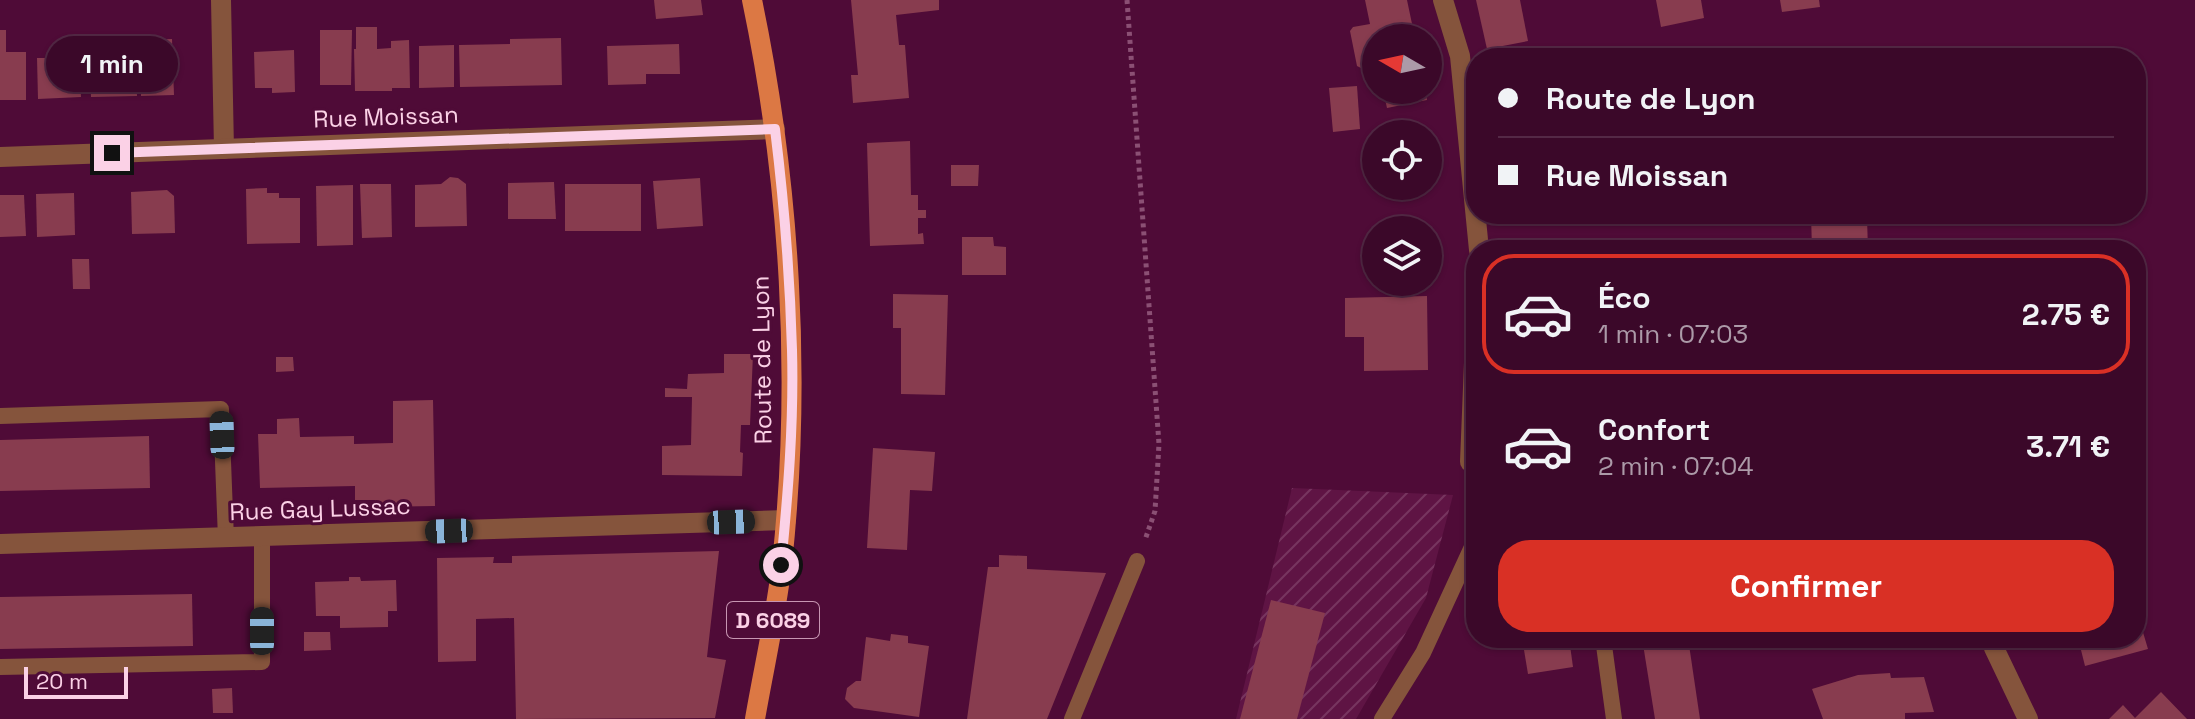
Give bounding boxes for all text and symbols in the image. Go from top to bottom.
north arrow [1362,24,1442,104]
map controls [1362,24,1442,296]
callout: 1 min [46,37,178,93]
text: 1 min [80,47,144,81]
text: Route de Lyon [1546,79,1756,118]
street label: Rue Moissan [313,98,459,135]
button: locate [1362,120,1442,200]
route end [94,135,130,171]
text: Rue Moissan [1546,156,1728,195]
button: layers [1362,216,1442,296]
street label: Route de Lyon [745,275,778,445]
icon: car [1502,278,1574,350]
text: Éco [1598,278,1651,317]
text: 2.75 € [2022,295,2110,334]
text: 1 min · 07:03 [1598,317,1748,351]
icon: car [1502,410,1574,482]
text: Confort [1598,410,1710,449]
car [209,411,235,459]
text: 3.71 € [2026,427,2110,466]
text: 2 min · 07:04 [1598,449,1754,483]
street label: Rue Gay Lussac [229,490,411,527]
car [707,509,755,535]
car [425,518,473,544]
button: Confirmer [1498,540,2114,632]
route start [763,547,799,583]
road number: D 6089 [727,602,819,638]
car [250,607,274,655]
scale bar [24,663,128,699]
text: 20 m [36,667,88,695]

